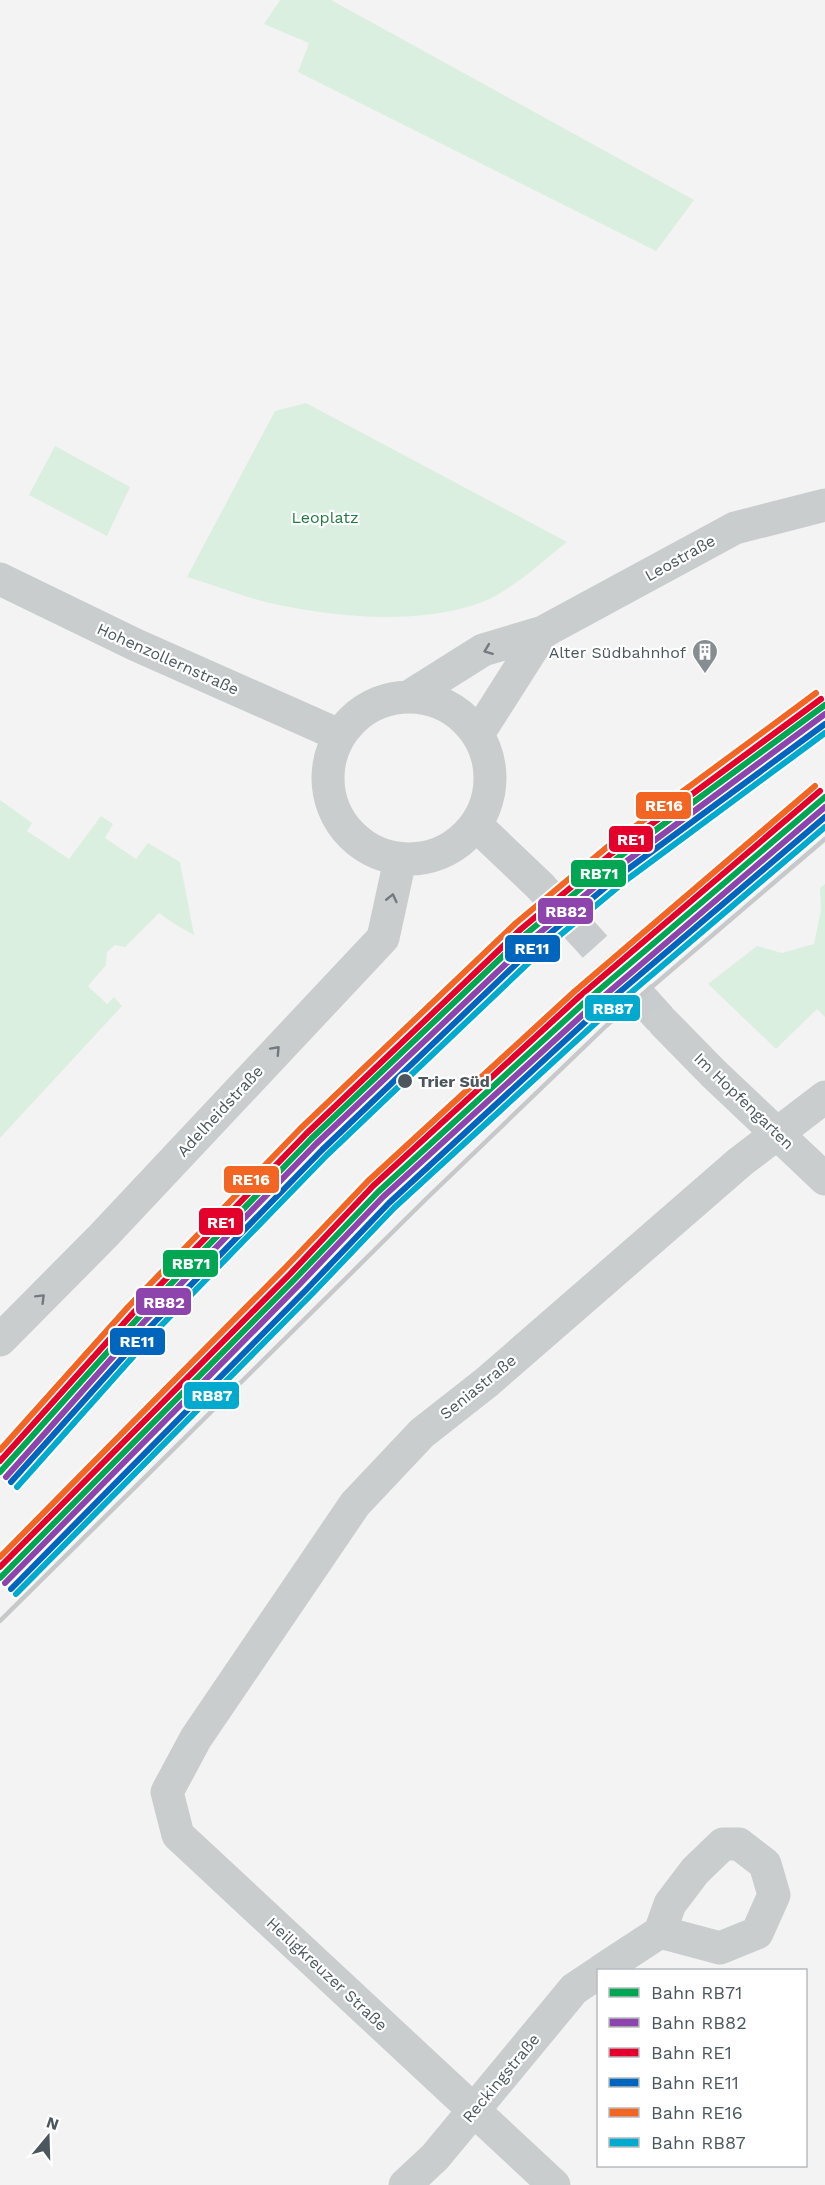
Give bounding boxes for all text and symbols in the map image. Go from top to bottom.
park label: Leoplatz [291,508,359,527]
street label: Leostraße [641,531,719,585]
street label: Hohenzollernstraße [94,619,242,699]
building icon: Alter Südbahnhof [690,637,720,675]
one-way arrow [483,642,493,655]
place label: Alter Südbahnhof [549,643,687,662]
line badge: RE16 [635,791,692,820]
text: RE16 [645,796,683,815]
line badge: RE1 [608,825,654,853]
text: RE1 [617,830,645,849]
line badge: RB71 [570,859,627,888]
text: RB71 [580,864,618,883]
one-way arrow [384,893,397,903]
line badge: RB82 [537,897,594,925]
text: RB82 [545,902,587,921]
line badge: RE11 [504,934,561,963]
text: RE11 [515,939,549,958]
line badge: RB87 [584,994,641,1022]
text: RB87 [592,999,634,1018]
one-way arrow [269,1046,280,1057]
street label: Im Hopfengarten [690,1049,798,1153]
street label: Adelheidstraße [173,1062,267,1160]
marker: Trier Süd [396,1072,414,1090]
place label: Trier Süd [418,1072,490,1091]
line badge: RE16 [223,1165,280,1194]
text: RE16 [232,1170,270,1189]
line badge: RE1 [198,1207,244,1236]
text: RE1 [207,1213,235,1232]
line badge: RB71 [162,1249,219,1278]
text: RB71 [172,1254,210,1273]
line badge: RB82 [135,1287,192,1316]
text: RB82 [143,1293,185,1312]
one-way arrow [35,1294,45,1305]
line badge: RE11 [109,1327,166,1356]
text: RE11 [120,1332,154,1351]
street label: Seniastraße [436,1351,520,1423]
line badge: RB87 [183,1381,240,1410]
text: RB87 [191,1386,233,1405]
street label: Heiligkreuzer Straße [263,1913,391,2035]
legend [597,1969,807,2167]
text: Bahn RB71 [651,1982,742,2003]
text: Bahn RB82 [651,2012,747,2033]
street label: Reckingstraße [458,2030,544,2126]
text: Bahn RE1 [651,2042,732,2063]
text: Bahn RE11 [651,2072,739,2093]
text: Bahn RE16 [651,2102,743,2123]
north arrow [18,2107,78,2167]
text: N [44,2112,61,2134]
text: Bahn RB87 [651,2132,746,2153]

